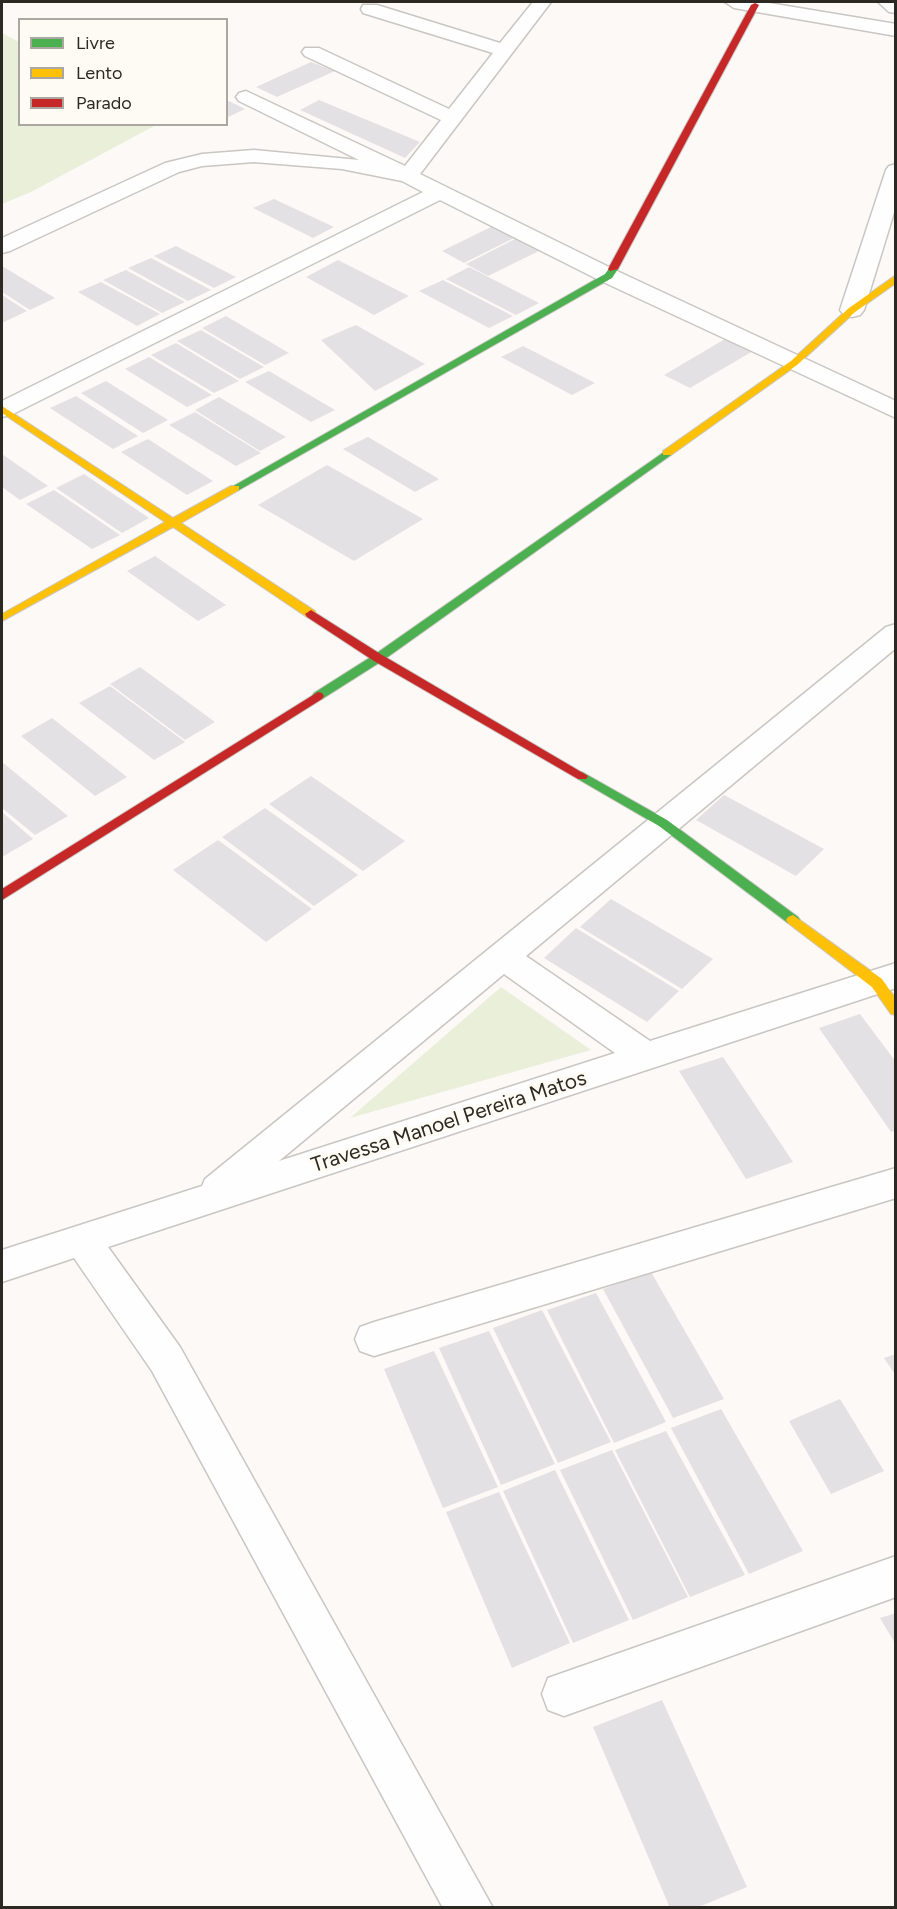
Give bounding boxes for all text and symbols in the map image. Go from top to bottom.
legend [18,18,228,126]
text: Livre [76,32,115,54]
text: Lento [76,62,122,84]
text: Parado [76,92,132,114]
street label: Travessa Manoel Pereira Matos [308,1066,590,1178]

